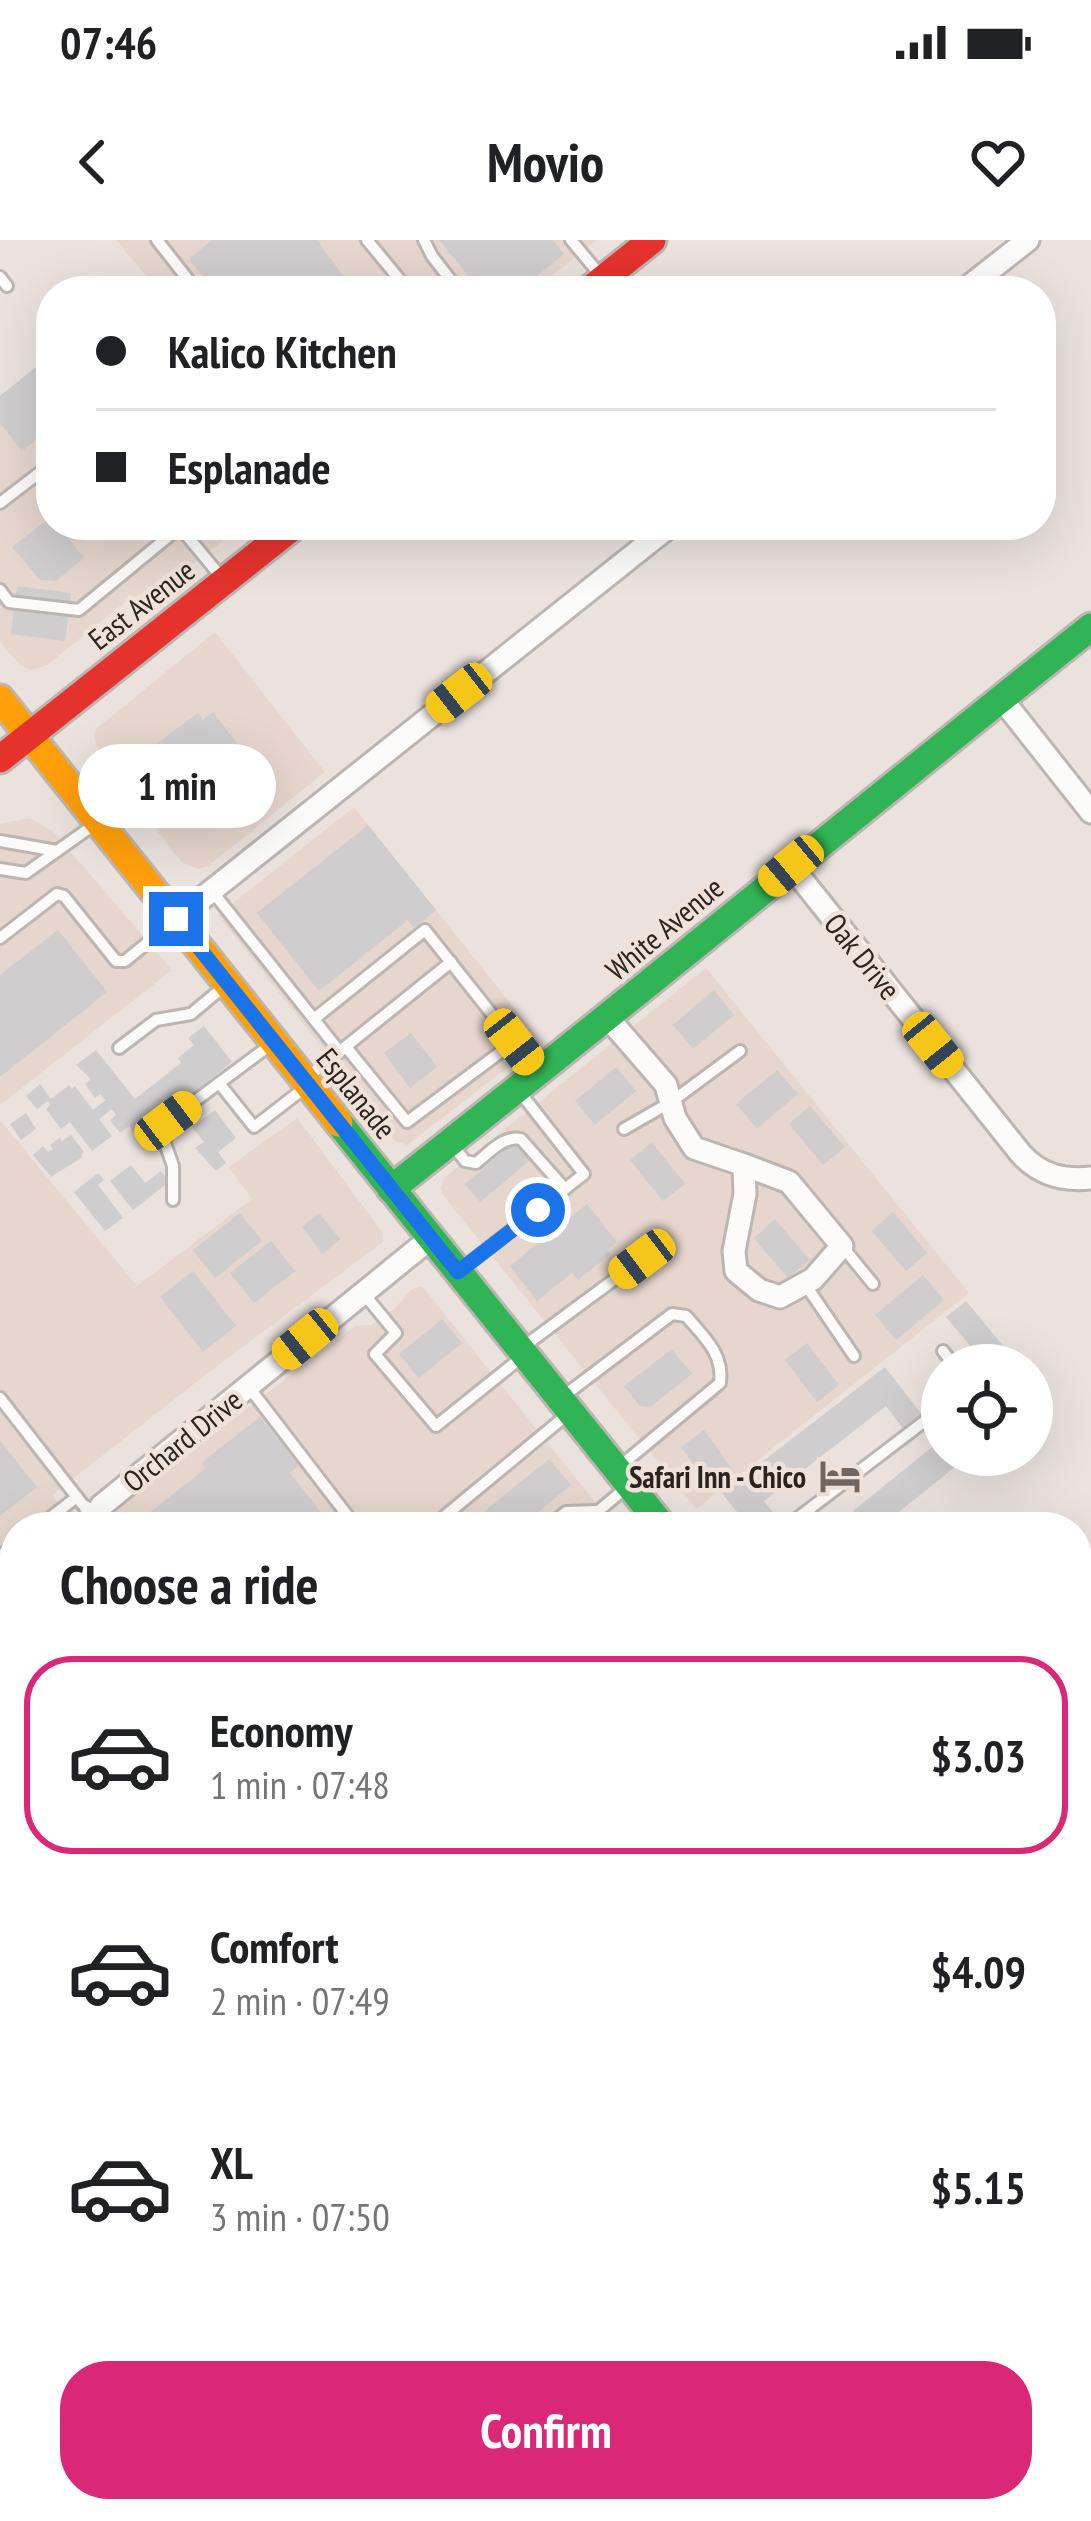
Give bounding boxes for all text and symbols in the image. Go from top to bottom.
text: 07:46 [60,13,157,71]
text: Movio [487,127,604,197]
icon: back [60,129,126,195]
icon: heart [965,129,1031,195]
text: Kalico Kitchen [168,322,397,380]
text: Esplanade [168,438,331,496]
street label: East Avenue [80,550,202,658]
car [420,657,498,729]
callout: 1 min [77,745,275,829]
text: 1 min [138,760,216,811]
car [752,829,830,903]
street label: White Avenue [597,868,731,988]
route end [149,892,203,946]
street label: Oak Drive [816,905,910,1007]
car [478,1003,550,1081]
car [896,1006,970,1084]
street label: Esplanade [309,1040,405,1146]
car [128,1085,208,1157]
route start [511,1183,565,1237]
car [602,1223,682,1295]
car [266,1302,344,1376]
map controls [921,1344,1053,1476]
button: locate [921,1344,1053,1476]
street label: Orchard Drive [114,1380,250,1500]
hotel icon: Safari Inn - Chico [817,1453,863,1499]
place label: Safari Inn - Chico [629,1457,806,1496]
text: Choose a ride [60,1549,319,1619]
icon: car [66,1701,174,1809]
text: Economy [210,1701,353,1759]
text: $3.03 [930,1726,1026,1784]
text: 1 min · 07:48 [210,1759,390,1810]
icon: car [66,1917,174,2025]
text: Comfort [210,1917,339,1975]
text: $4.09 [930,1942,1026,2000]
text: 2 min · 07:49 [210,1975,390,2026]
icon: car [66,2133,174,2241]
text: XL [210,2133,253,2191]
text: $5.15 [930,2158,1026,2216]
text: 3 min · 07:50 [210,2191,390,2242]
button: Confirm [60,2361,1032,2499]

